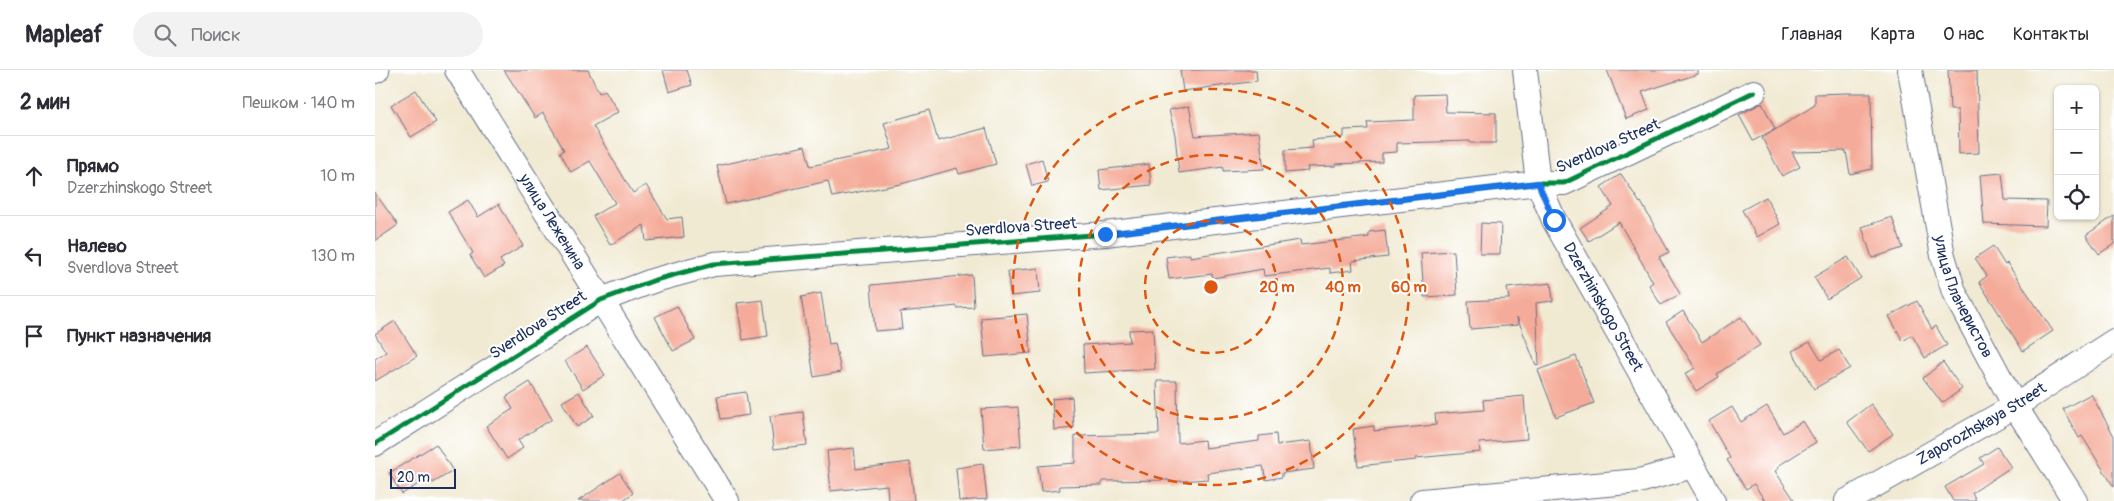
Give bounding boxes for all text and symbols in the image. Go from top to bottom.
search box [133,12,483,57]
text: Mapleaf [25,20,103,49]
icon: search [151,21,179,49]
text: Поиск [191,23,241,47]
text: Главная [1781,23,1842,46]
text: Карта [1870,23,1915,46]
text: О нас [1943,23,1985,46]
text: Контакты [2013,23,2089,46]
map controls [2054,85,2099,220]
button: + [2054,85,2099,130]
text: 2 мин [20,89,70,116]
text: Пешком · 140 m [243,93,355,113]
street label: Sverdlova Street [1553,114,1664,178]
button: − [2054,130,2099,175]
text: Прямо [67,154,119,178]
icon: ahead [20,162,48,190]
text: 10 m [320,166,355,186]
street label: улица Леженина [514,169,590,273]
button: locate [2054,175,2099,220]
text: Dzerzhinskogo Street [67,178,212,198]
route start [1543,209,1566,232]
street label: Sverdlova Street [965,213,1078,241]
route end [1094,223,1117,246]
street label: улица Планеристов [1929,233,1997,361]
text: Налево [67,234,127,258]
street label: Dzerzhinskogo Street [1559,239,1648,376]
icon: left [20,242,48,270]
text: 130 m [311,246,355,266]
text: Sverdlova Street [67,258,179,278]
centre of rings [1202,278,1220,296]
text: 20 m [1259,278,1295,297]
text: 40 m [1325,278,1361,297]
text: 60 m [1391,278,1427,297]
street label: Sverdlova Street [486,286,591,364]
icon: arrive [20,322,48,350]
text: Пункт назначения [67,324,211,348]
street label: Zaporozhskaya Street [1913,378,2051,470]
scale bar [390,466,456,489]
text: 20 m [397,469,430,486]

